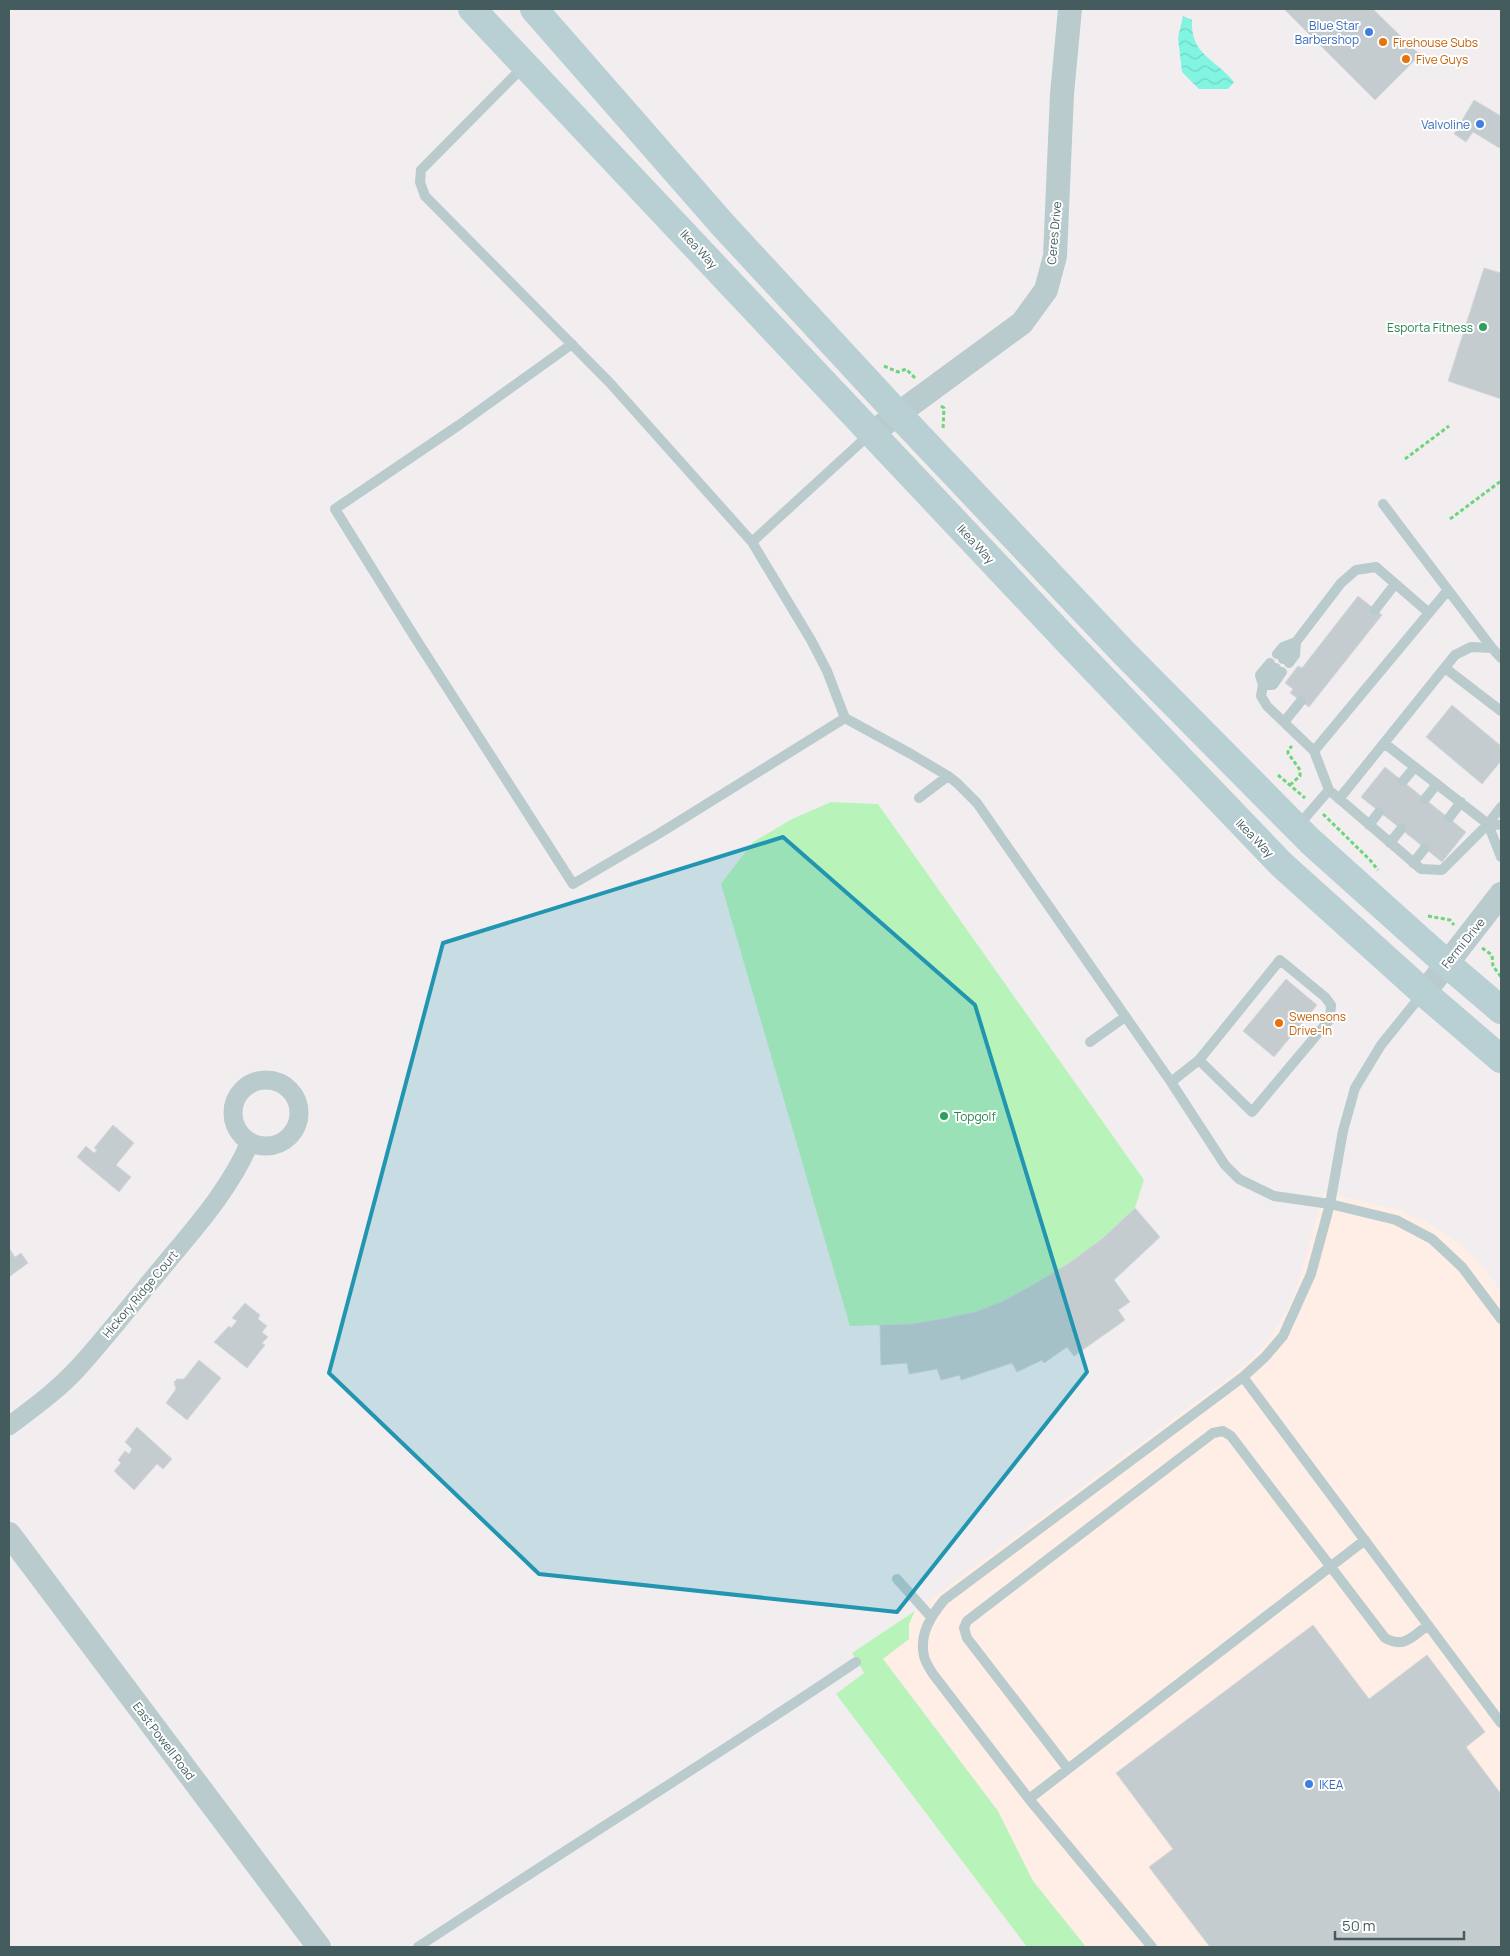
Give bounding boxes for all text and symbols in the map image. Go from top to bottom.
place label: Blue Star Barbershop [1295,17,1360,48]
marker: Blue Star Barbershop [1363,26,1375,38]
place label: Firehouse Subs [1393,34,1478,51]
marker: Firehouse Subs [1377,36,1389,48]
place label: Five Guys [1416,51,1468,68]
marker: Five Guys [1400,53,1412,65]
place label: Valvoline [1421,116,1470,133]
marker: Valvoline [1474,118,1486,130]
street label: Ceres Drive [1043,201,1065,265]
street label: Ikea Way [676,226,722,273]
place label: Esporta Fitness [1387,319,1473,336]
marker: Esporta Fitness [1477,321,1489,333]
street label: Ikea Way [953,521,999,568]
street label: Ikea Way [1232,815,1278,862]
street label: Fermi Drive [1437,914,1489,972]
place label: Swensons Drive-In [1289,1008,1346,1039]
marker: Swensons Drive-In [1273,1017,1285,1029]
place label: Topgolf [954,1108,996,1125]
marker: Topgolf [938,1110,950,1122]
street label: Hickory Ridge Court [98,1246,182,1341]
street label: East Powell Road [129,1699,199,1783]
place label: IKEA [1319,1776,1344,1793]
marker: IKEA [1303,1778,1315,1790]
scale bar [1335,1908,1464,1940]
text: 50 m [1342,1915,1376,1936]

